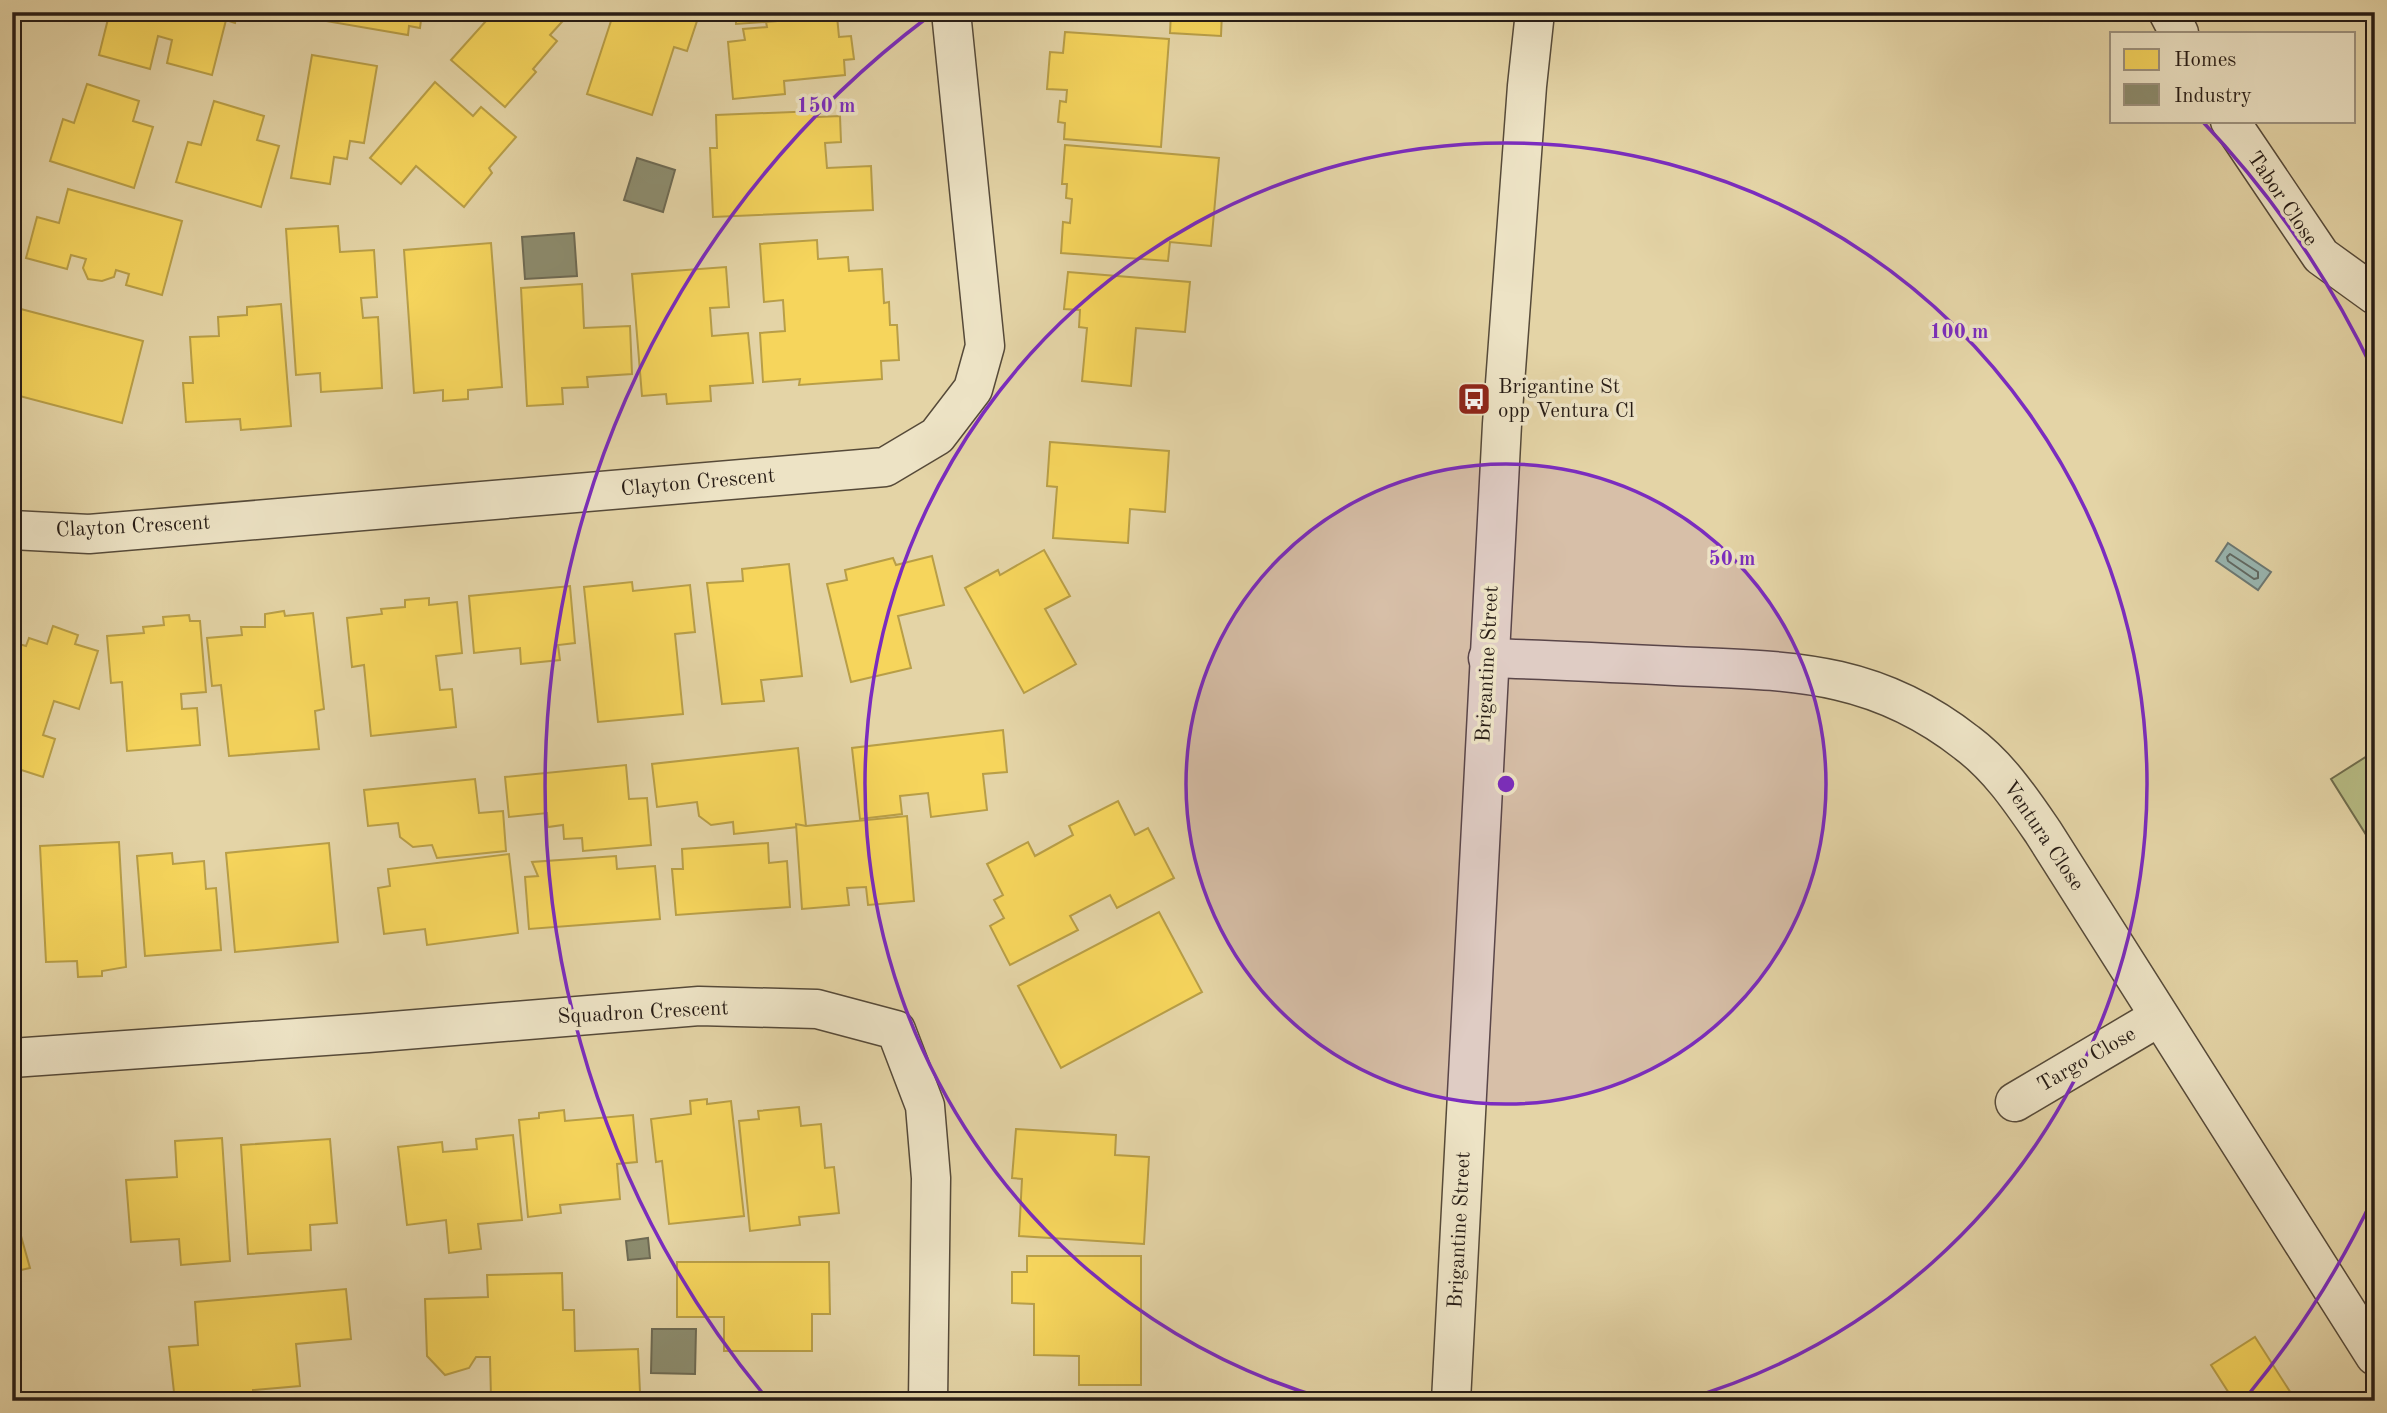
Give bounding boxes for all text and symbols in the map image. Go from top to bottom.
legend [2110,32,2356,122]
text: Homes [2174,50,2236,71]
text: Industry [2174,86,2252,107]
text: 150 m [796,96,856,117]
street label: Tabor Close [2243,148,2321,250]
text: 100 m [1929,322,1989,343]
place label: Brigantine St opp Ventura Cl [1498,377,1635,422]
bus stop icon: Brigantine St opp Ventura Cl [1455,380,1493,418]
street label: Clayton Crescent [620,466,776,500]
street label: Clayton Crescent [55,512,211,542]
text: 50 m [1708,549,1756,570]
street label: Brigantine Street [1473,585,1503,743]
centre of rings [1494,772,1518,796]
street label: Ventura Close [1999,777,2087,895]
street label: Squadron Crescent [557,998,729,1028]
street label: Targo Close [2034,1024,2140,1096]
street label: Brigantine Street [1445,1151,1475,1309]

